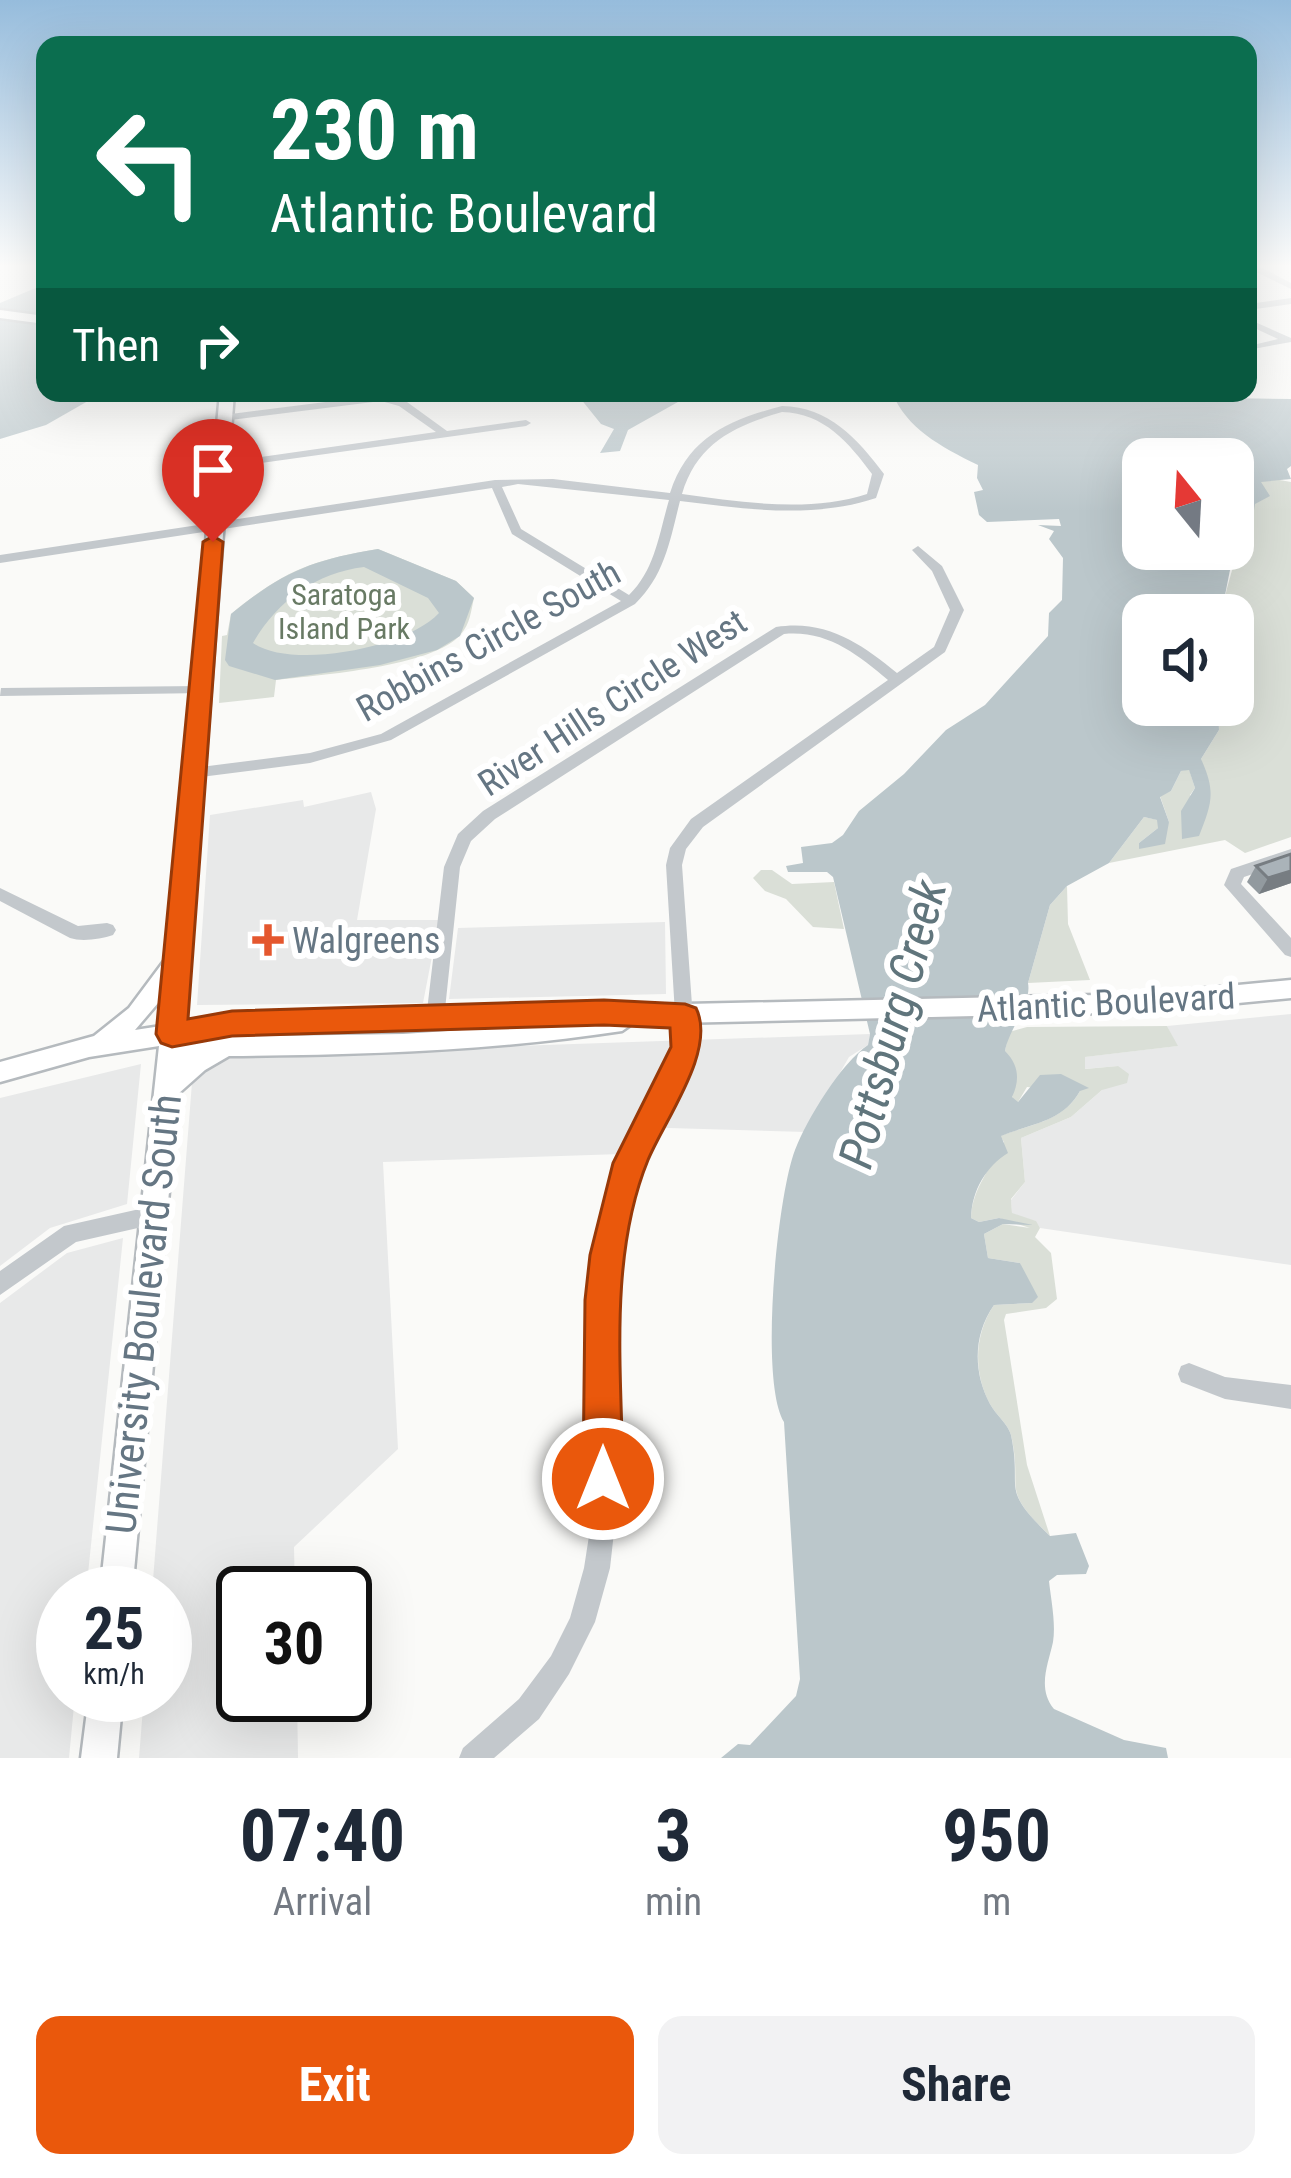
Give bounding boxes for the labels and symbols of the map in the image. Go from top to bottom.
pin [162,419,264,542]
north arrow [1122,438,1254,570]
street label: Robbins Circle South [349,551,627,731]
park label: Saratoga Island Park [278,577,411,646]
street label: River Hills Circle West [471,601,754,805]
water label: Pottsburg Creek [827,873,959,1174]
place label: Walgreens [292,920,440,962]
marker: Walgreens [255,927,281,953]
street label: Atlantic Boulevard [976,975,1236,1031]
street label: University Boulevard South [96,1092,191,1536]
position arrow [540,1416,666,1542]
speed limit sign: 30 [216,1566,372,1722]

